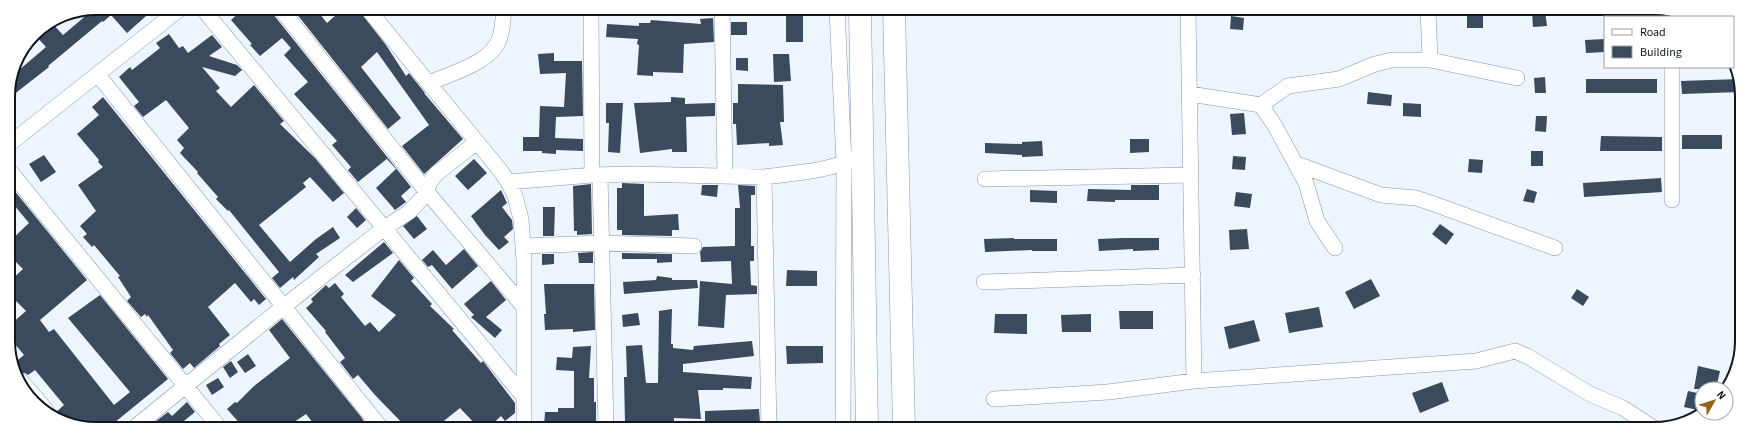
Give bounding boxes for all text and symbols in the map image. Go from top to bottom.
legend [1604,16,1734,68]
text: Road [1640,24,1666,41]
text: Building [1640,44,1682,61]
north arrow [1694,381,1734,421]
text: N [1713,387,1730,403]

